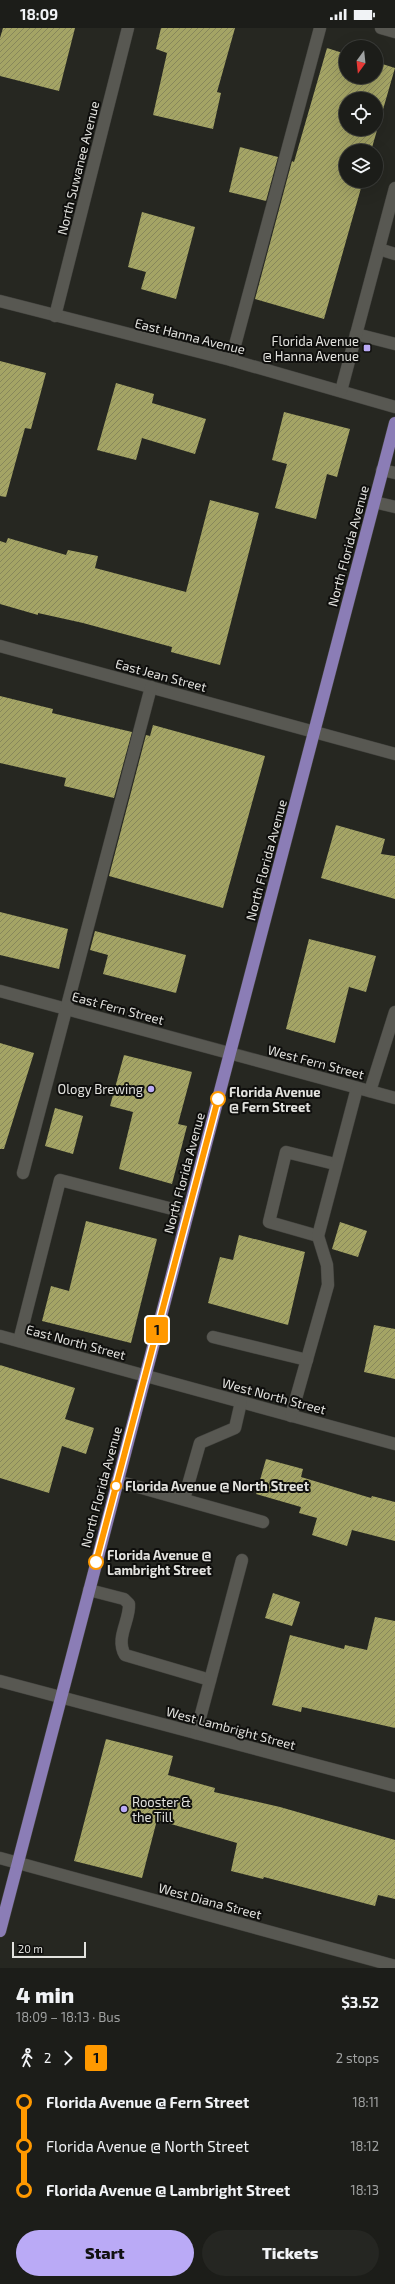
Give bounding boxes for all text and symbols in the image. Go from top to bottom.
text: 18:09 [20,5,58,23]
north arrow [339,40,383,84]
map controls [339,40,383,188]
button: locate [339,92,383,136]
street label: North Suwanee Avenue [54,99,102,237]
button: layers [339,144,383,188]
street label: East Hanna Avenue [133,315,247,357]
place label: Florida Avenue @ Hanna Avenue [263,333,359,364]
marker: Florida Avenue @ Hanna Avenue [362,343,372,353]
street label: North Florida Avenue [324,484,372,608]
street label: East Jean Street [114,655,208,695]
street label: North Florida Avenue [242,798,290,922]
street label: East Fern Street [70,988,166,1028]
street label: West Fern Street [266,1041,366,1083]
place label: Ology Brewing [57,1081,143,1097]
marker: Ology Brewing [146,1084,156,1094]
place label: Florida Avenue @ Fern Street [229,1084,321,1115]
marker: Florida Avenue @ Fern Street [210,1091,226,1107]
street label: North Florida Avenue [160,1111,208,1235]
line badge: 1 [144,1317,170,1343]
street label: East North Street [25,1321,127,1363]
text: 1 [154,1321,160,1338]
street label: West North Street [220,1374,328,1418]
street label: North Florida Avenue [77,1425,125,1549]
place label: Florida Avenue @ North Street [125,1478,310,1494]
marker: Florida Avenue @ North Street [110,1480,122,1492]
place label: Florida Avenue @ Lambright Street [107,1547,212,1578]
marker: Florida Avenue @ Lambright Street [88,1554,104,1570]
street label: West Lambright Street [165,1703,298,1753]
place label: Rooster & the Till [132,1794,191,1825]
marker: Rooster & the Till [119,1804,129,1814]
street label: West Diana Street [157,1880,263,1922]
scale bar [12,1940,86,1959]
text: 20 m [18,1942,43,1955]
text: 4 min [16,1981,74,2007]
text: $3.52 [341,1993,379,2011]
text: 18:09 – 18:13 · Bus [16,2009,120,2025]
icon: walk [16,2047,38,2069]
icon: forward [57,2047,79,2069]
text: 1 [93,2049,99,2066]
text: 2 [44,2050,51,2066]
text: 2 stops [336,2050,379,2066]
text: Florida Avenue @ Fern Street [46,2093,249,2111]
text: 18:11 [353,2094,379,2110]
text: Florida Avenue @ North Street [46,2137,249,2155]
text: 18:12 [350,2138,379,2154]
text: Florida Avenue @ Lambright Street [46,2181,290,2199]
text: 18:13 [350,2182,379,2198]
button: Start [16,2230,194,2276]
button: Tickets [202,2230,379,2276]

